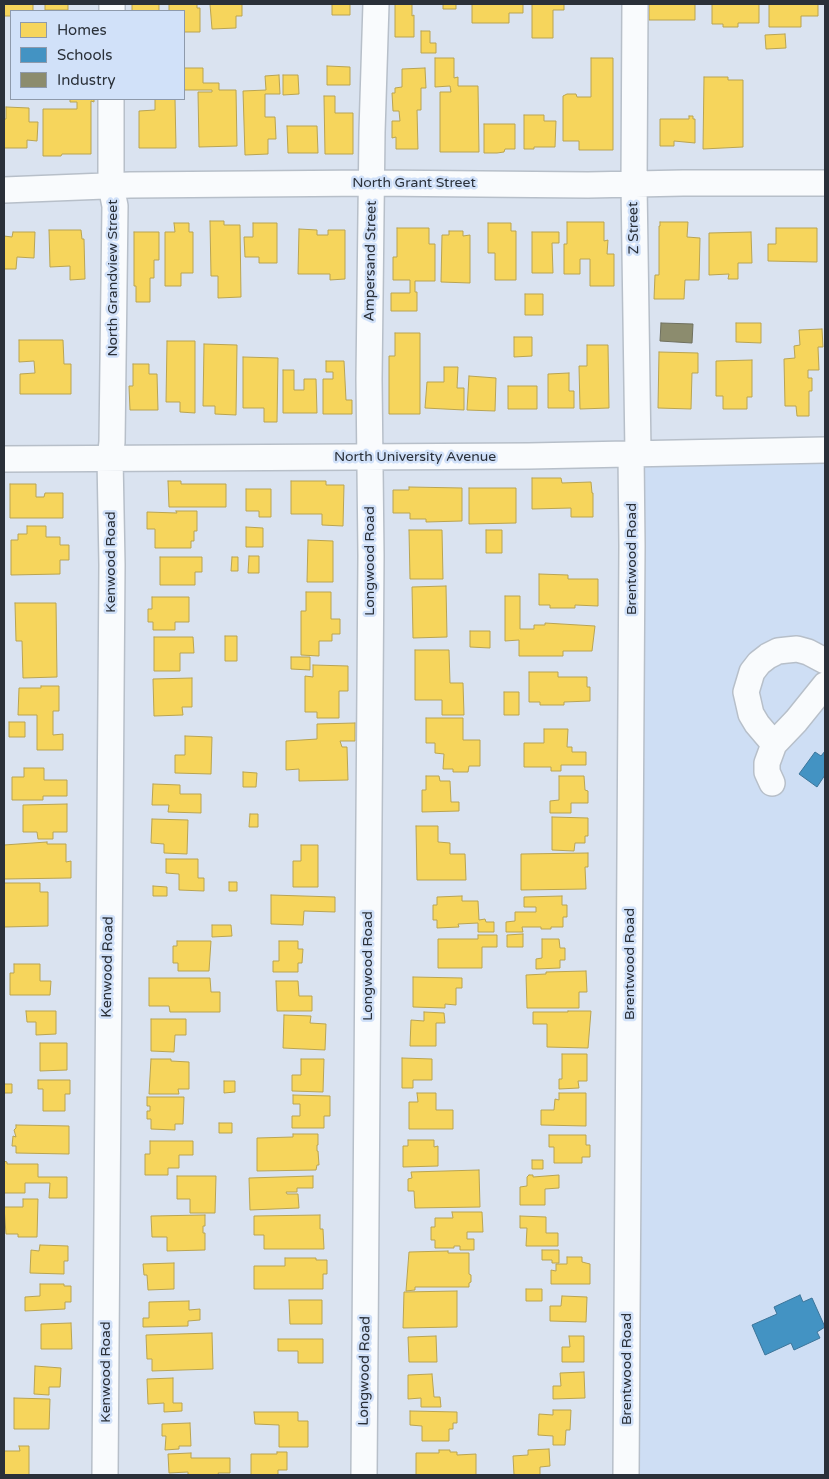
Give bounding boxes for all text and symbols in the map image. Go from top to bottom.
legend [10,10,185,100]
text: Homes [57,21,107,39]
text: Schools [57,46,113,64]
text: Industry [57,71,116,89]
street label: North Grant Street [352,175,476,191]
street label: North Grandview Street [105,199,121,357]
street label: Ampersand Street [362,200,380,322]
street label: Z Street [625,202,643,254]
street label: North University Avenue [334,449,496,465]
street label: Brentwood Road [624,503,640,615]
street label: Longwood Road [362,506,378,616]
street label: Kenwood Road [103,511,119,613]
street label: Brentwood Road [622,908,638,1020]
street label: Longwood Road [360,911,376,1021]
street label: Kenwood Road [99,916,117,1018]
street label: Brentwood Road [619,1313,635,1425]
street label: Longwood Road [356,1316,374,1426]
street label: Kenwood Road [98,1321,114,1423]

